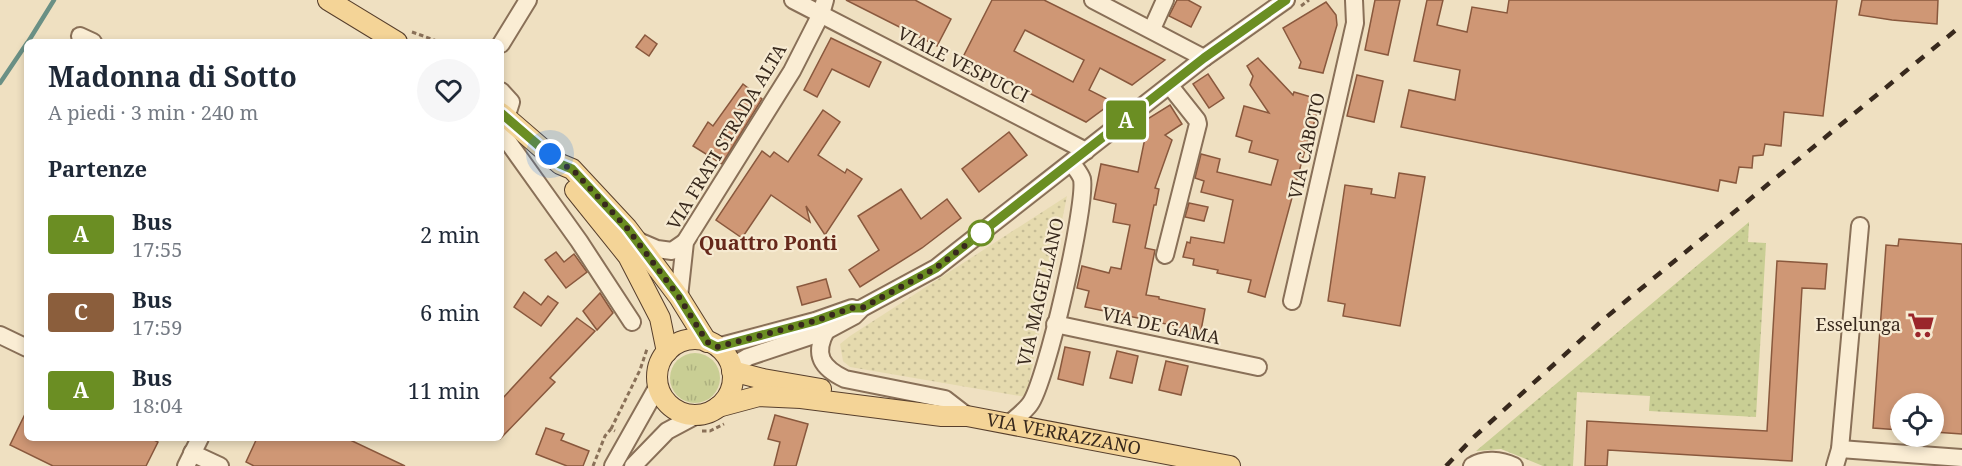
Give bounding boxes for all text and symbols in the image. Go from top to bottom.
street label: VIALE VESPUCCI [894,21,1033,108]
street label: VIA FRATI STRADA ALTA [661,39,791,234]
text: Madonna di Sotto [48,57,297,95]
button: heart [417,59,480,122]
street label: VIA CABOTO [1282,90,1330,201]
text: A piedi · 3 min · 240 m [48,99,258,126]
line badge: A [1106,100,1146,140]
text: A [1118,106,1134,134]
your location [535,139,565,169]
text: Partenze [48,153,147,183]
text: Bus [132,206,172,236]
street label: VIA MAGELLANO [1011,215,1069,368]
text: 2 min [420,219,480,249]
text: A [73,220,89,248]
unlabelled marker [968,220,994,246]
district label: Quattro Ponti [699,229,837,256]
text: 17:55 [132,236,182,263]
text: Bus [132,284,172,314]
text: 6 min [420,297,480,327]
text: C [74,298,88,326]
street label: VIA DE GAMA [1100,301,1223,349]
supermarket icon: Esselunga [1906,310,1936,340]
place label: Esselunga [1815,312,1901,336]
text: 17:59 [132,314,182,341]
text: Bus [132,362,172,392]
text: 11 min [408,375,480,405]
text: A [73,376,89,404]
text: 18:04 [132,392,182,419]
map controls [1890,393,1944,447]
button: locate [1890,393,1944,447]
street label: VIA VERRAZZANO [984,407,1143,460]

